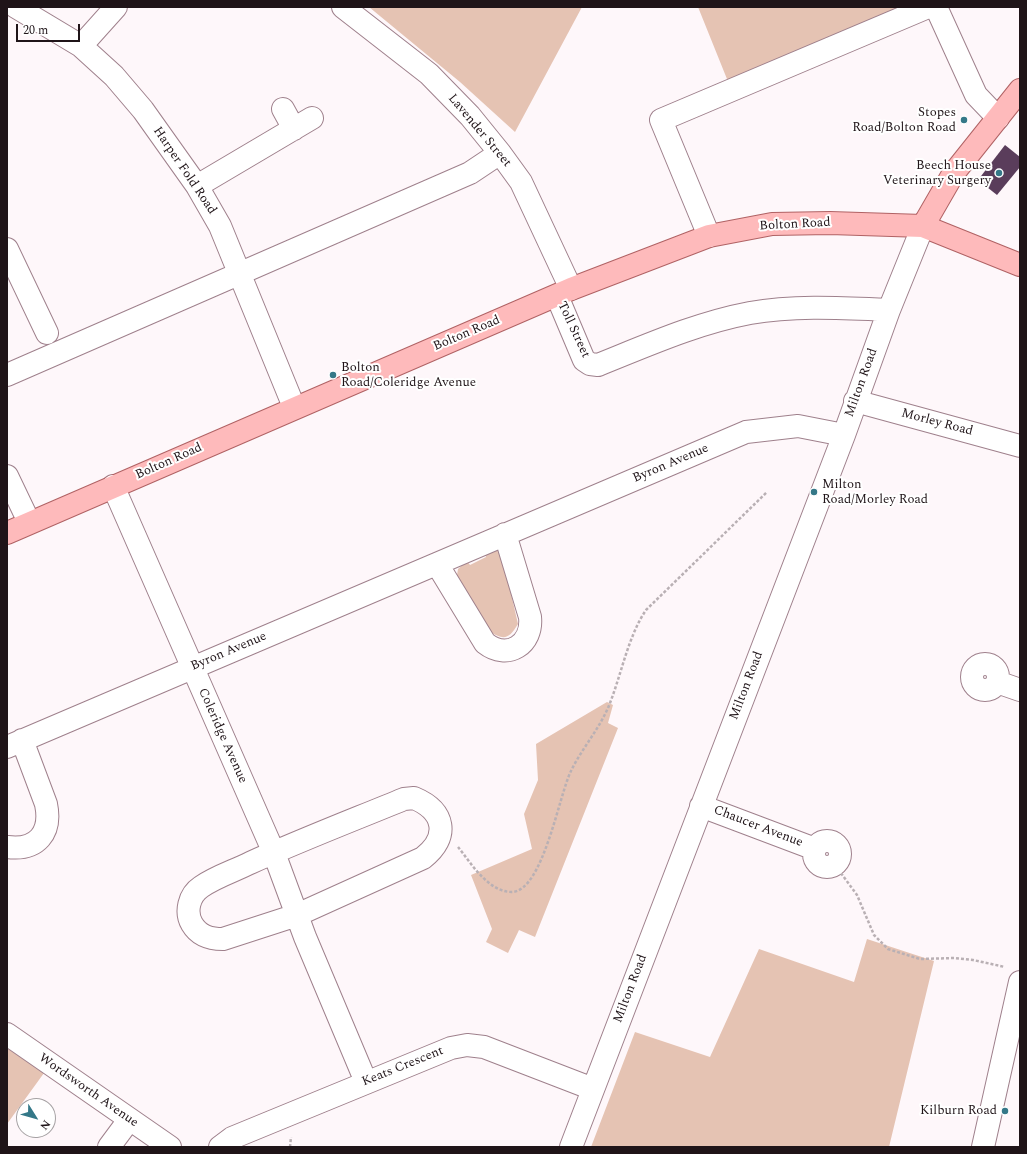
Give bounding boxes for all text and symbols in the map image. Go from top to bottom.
scale bar [18,16,82,42]
text: 20 m [23,21,48,40]
street label: Lavender Street [444,91,514,171]
place label: Stopes Road/Bolton Road [852,105,956,136]
marker: Stopes Road/Bolton Road [959,115,969,125]
street label: Harper Fold Road [149,124,219,218]
place label: Beech House Veterinary Surgery [883,158,991,189]
marker: Beech House Veterinary Surgery [994,168,1004,178]
street label: Bolton Road [759,215,831,235]
street label: Toll Street [553,299,593,361]
street label: Bolton Road [431,313,503,355]
street label: Milton Road [842,346,882,420]
place label: Bolton Road/Coleridge Avenue [341,360,476,391]
marker: Bolton Road/Coleridge Avenue [328,370,338,380]
street label: Morley Road [899,406,975,440]
street label: Bolton Road [133,440,205,484]
street label: Byron Avenue [631,441,711,487]
place label: Milton Road/Morley Road [822,477,928,508]
marker: Milton Road/Morley Road [809,487,819,497]
street label: Byron Avenue [189,629,269,675]
street label: Milton Road [727,650,767,722]
street label: Coleridge Avenue [194,686,250,786]
street label: Chaucer Avenue [711,803,805,851]
street label: Milton Road [611,953,651,1025]
street label: Keats Crescent [360,1044,446,1090]
street label: Wordsworth Avenue [35,1051,141,1131]
north arrow [16,1098,56,1138]
place label: Kilburn Road [920,1103,997,1119]
marker: Kilburn Road [1000,1106,1010,1116]
text: N [36,1116,55,1134]

